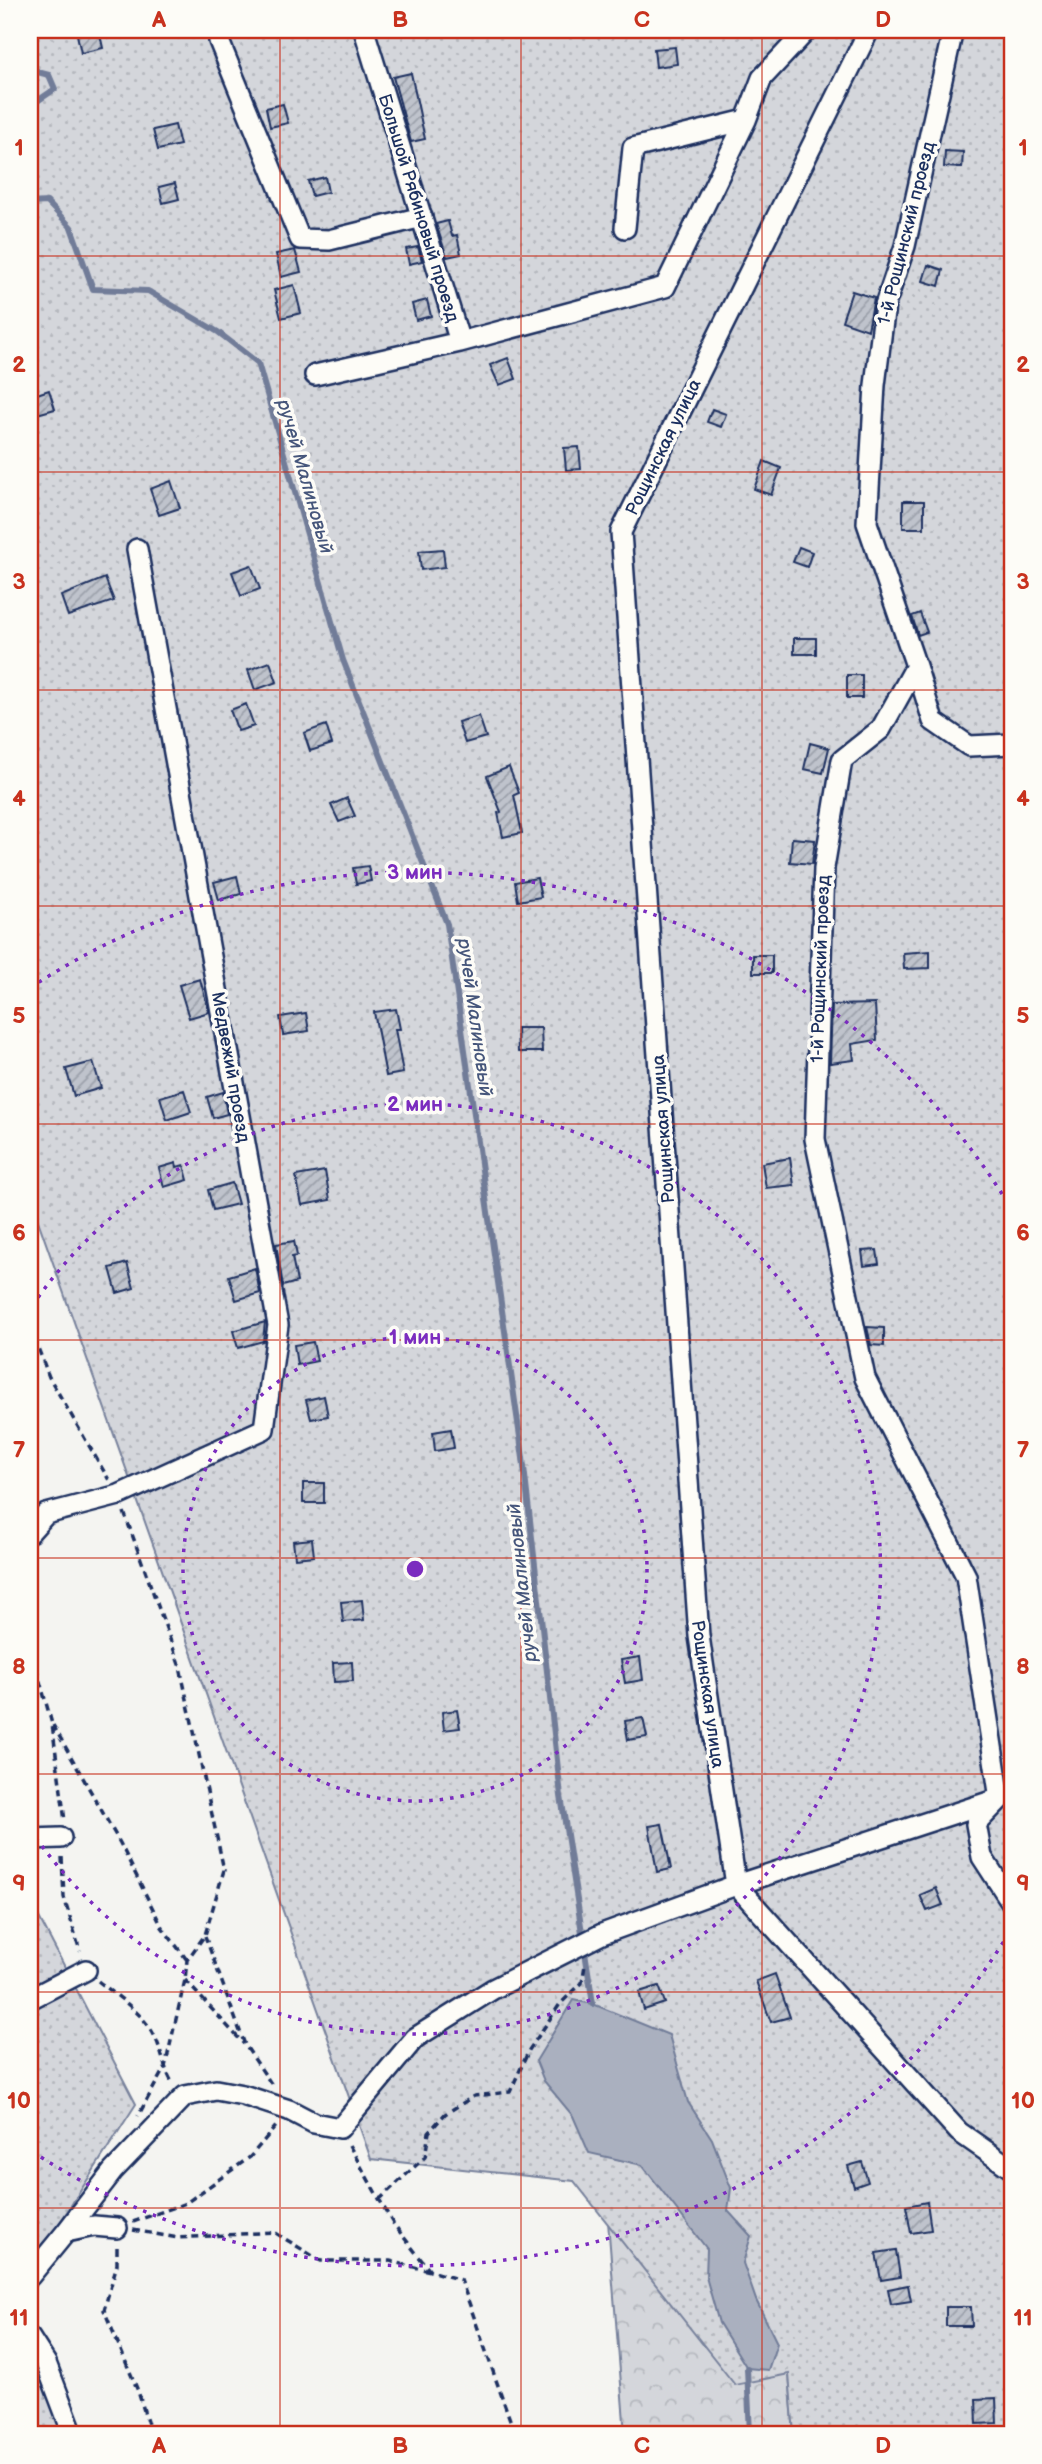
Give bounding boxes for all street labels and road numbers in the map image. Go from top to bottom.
street label: Большой Рябиновый проезд [374,92,463,325]
street label: 1-й Рощинский проезд [874,139,939,327]
street label: Рощинская улица [621,375,706,519]
street label: 1-й Рощинский проезд [807,875,834,1063]
street label: Медвежий проезд [207,990,254,1144]
street label: Рощинская улица [648,1053,679,1204]
street label: Рощинская улица [687,1619,728,1770]

